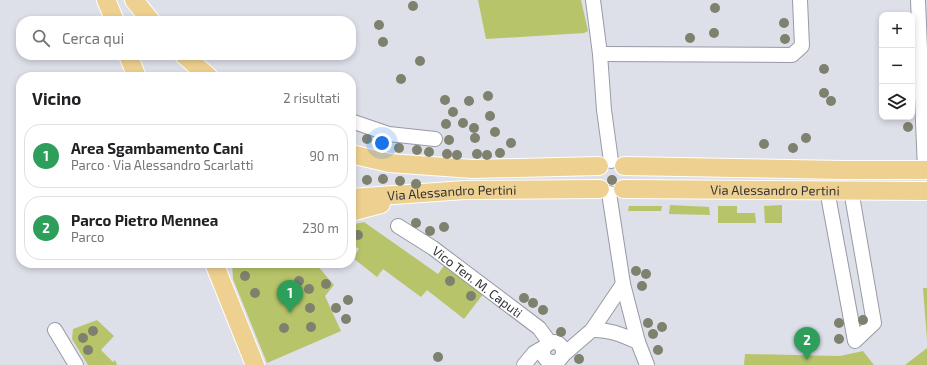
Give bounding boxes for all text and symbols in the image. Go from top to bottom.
map controls [879,12,915,120]
button: + [879,12,915,48]
search box [16,16,356,60]
icon: search [30,27,52,49]
text: Cerca qui [62,29,124,47]
button: − [879,48,915,84]
button: layers [879,84,915,120]
text: Vicino [32,88,81,108]
text: 2 risultati [283,90,340,106]
your location [372,133,392,153]
text: Area Sgambamento Cani [71,139,243,157]
text: 1 [43,148,49,164]
text: 90 m [309,148,339,164]
text: Parco · Via Alessandro Scarlatti [71,157,254,173]
street label: Via Alessandro Pertini [387,182,516,203]
street label: Via Alessandro Pertini [710,182,840,198]
text: Parco Pietro Mennea [71,211,218,229]
text: 2 [42,220,50,236]
text: 230 m [302,220,339,236]
text: Parco [71,229,104,245]
street label: Vico Ten. M. Caputi [429,242,526,321]
pin: 1 [277,280,303,313]
pin: 2 [794,327,820,360]

